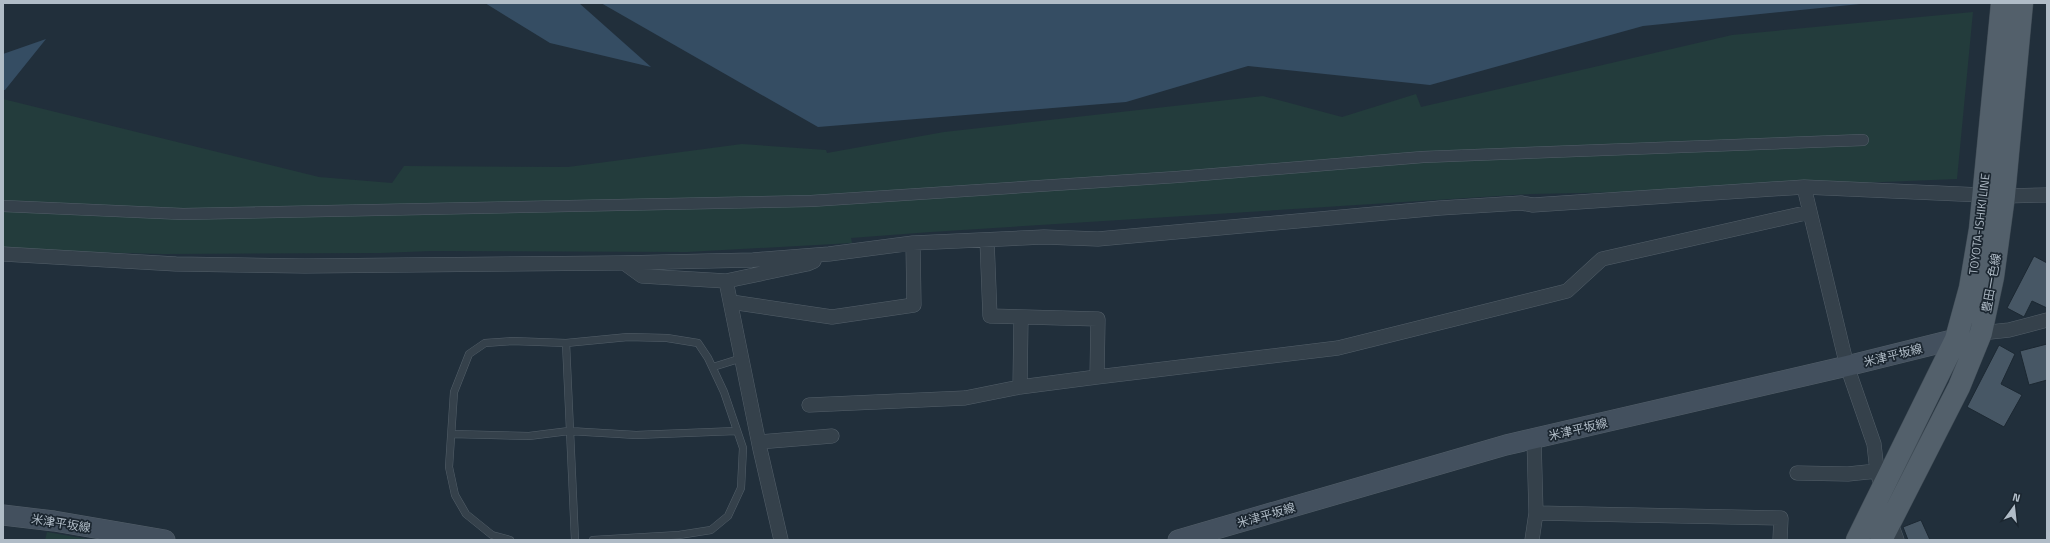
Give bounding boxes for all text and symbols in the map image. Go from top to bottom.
street label: TOYOTA-ISHIKI LINE [1963,172,1995,276]
street label: 豊田一色線 [1976,252,2006,314]
street label: 米津平坂線 [1862,339,1924,371]
street label: 米津平坂線 [1547,413,1609,445]
north arrow [1994,487,2034,527]
text: N [2011,489,2022,506]
street label: 米津平坂線 [1235,498,1297,532]
street label: 米津平坂線 [30,509,92,537]

